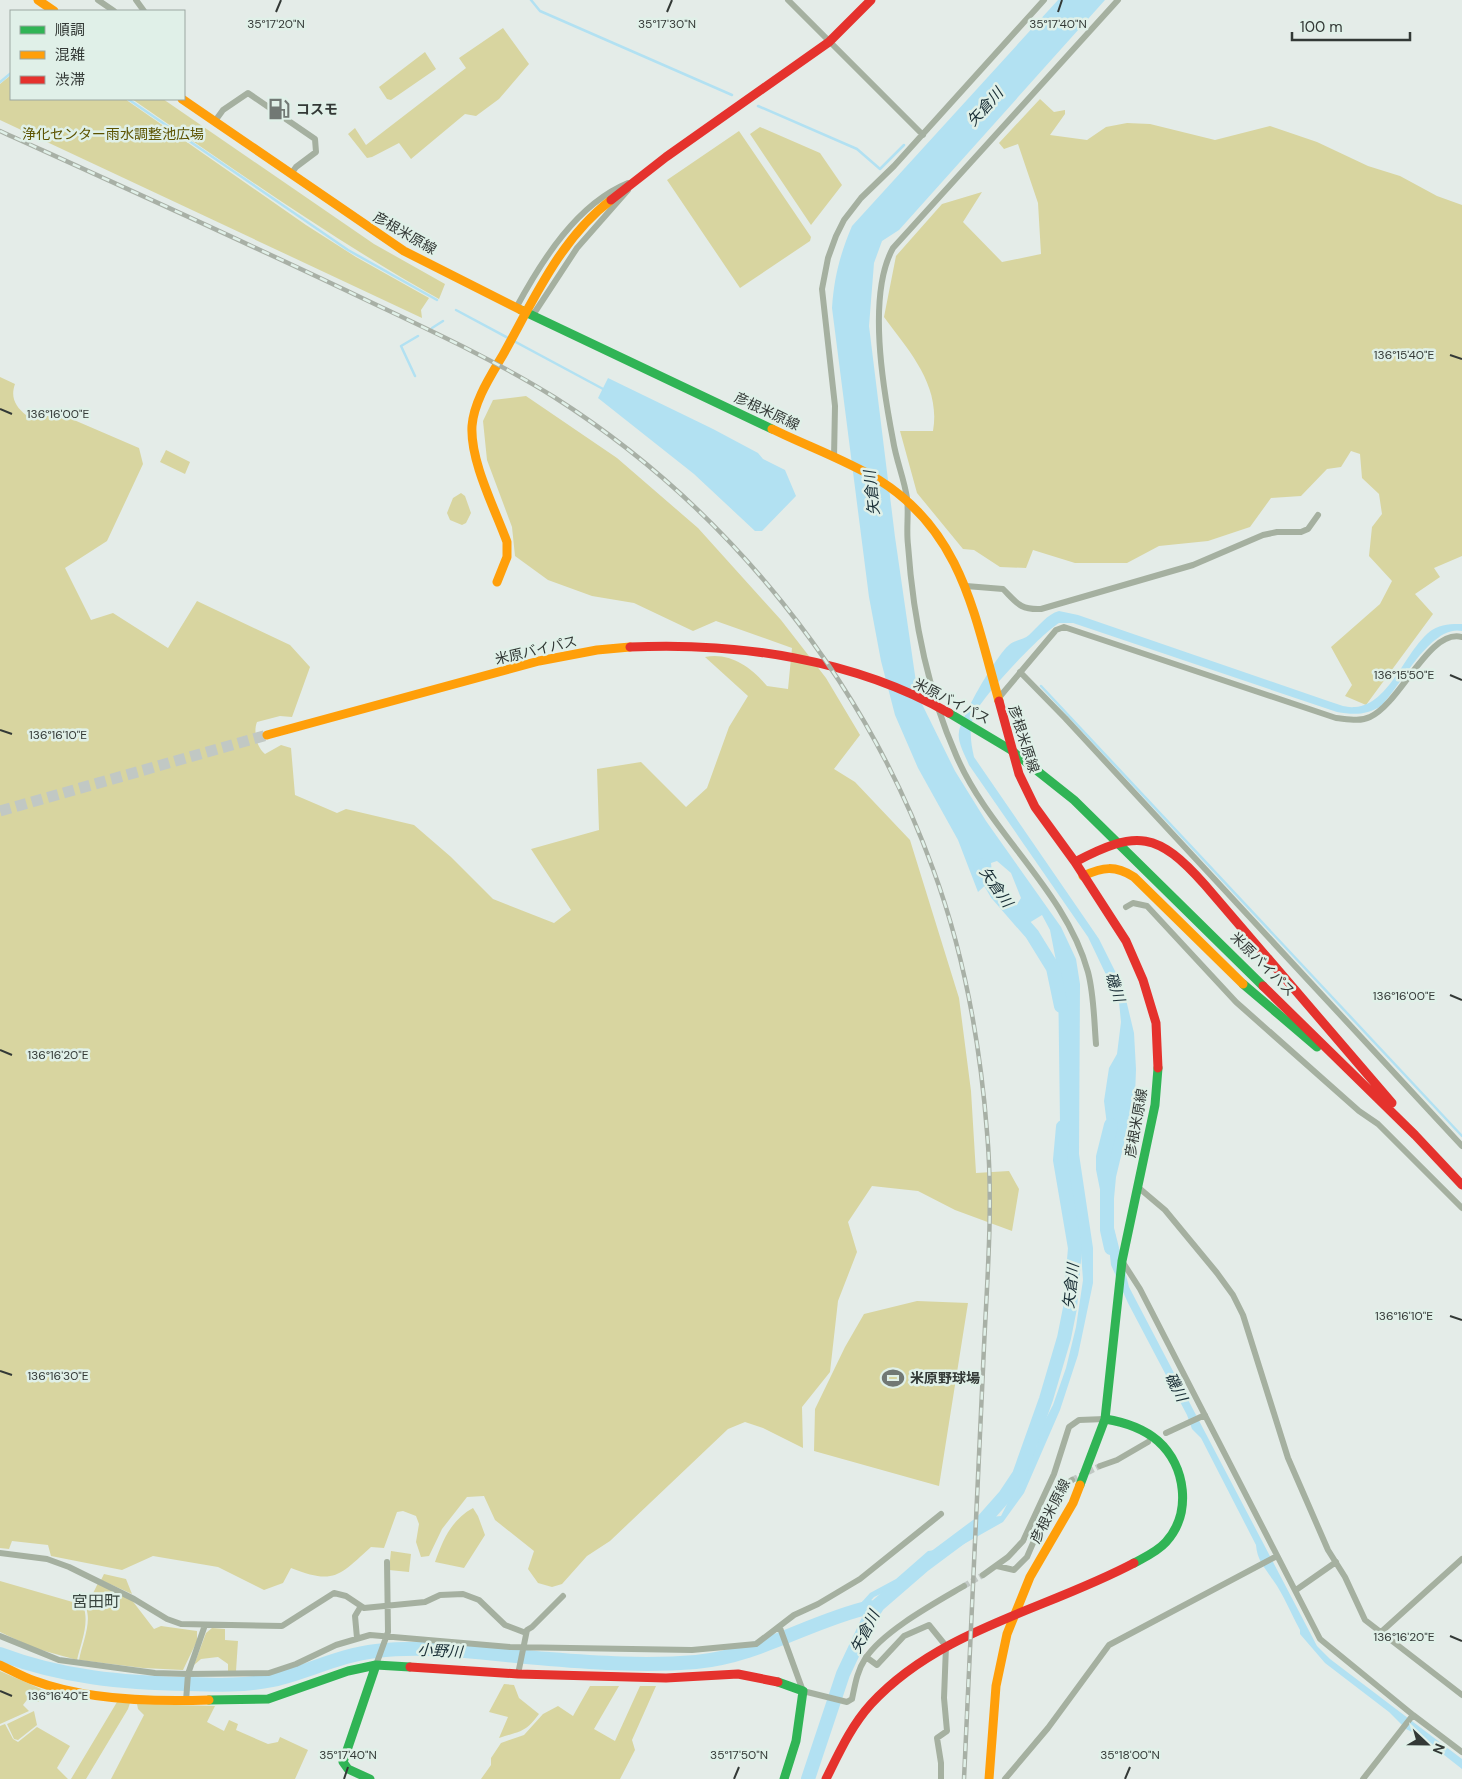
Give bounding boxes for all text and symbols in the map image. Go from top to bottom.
legend [10,10,185,100]
scale bar [1292,10,1410,42]
text: 35°17'20"N [247,16,305,32]
text: 35°17'30"N [638,16,696,32]
text: 35°17'40"N [1029,16,1087,32]
text: 100 m [1300,17,1343,37]
text: 順調 [55,20,85,40]
text: 混雑 [55,45,85,65]
text: 渋滞 [55,70,85,90]
water label: 矢倉川 [963,82,1009,130]
fuel station icon: コスモ [266,96,292,122]
place label: コスモ [296,100,338,118]
park label: 浄化センター雨水調整池広場 [22,125,204,143]
street label: 彦根米原線 [370,208,440,258]
text: 136°15'40"E [1374,347,1434,363]
street label: 彦根米原線 [731,388,803,434]
text: 136°16'00"E [27,406,89,422]
water label: 矢倉川 [859,468,884,516]
street label: 米原バイパス [493,632,579,668]
text: 136°15'50"E [1374,667,1435,683]
street label: 米原バイパス [911,674,993,728]
street label: 彦根米原線 [1005,703,1043,775]
text: 136°16'10"E [29,727,87,743]
water label: 矢倉川 [975,863,1018,913]
street label: 米原バイパス [1227,928,1299,1000]
water label: 磯川 [1101,970,1130,1006]
text: 136°16'00"E [1373,988,1435,1004]
text: 136°16'20"E [28,1047,89,1063]
street label: 彦根米原線 [1121,1087,1151,1159]
water label: 矢倉川 [1059,1261,1084,1309]
text: 136°16'10"E [1375,1308,1433,1324]
sports icon: 米原野球場 [880,1365,906,1391]
text: 136°16'30"E [27,1368,89,1384]
place label: 米原野球場 [910,1369,980,1387]
water label: 磯川 [1160,1369,1193,1407]
street label: 彦根米原線 [1026,1476,1074,1546]
district label: 宮田町 [72,1591,120,1612]
water label: 矢倉川 [846,1606,885,1657]
text: 136°16'20"E [1374,1629,1435,1645]
water label: 小野川 [417,1640,465,1662]
text: 136°16'40"E [28,1688,89,1704]
north arrow [1402,1719,1452,1769]
text: N [1429,1741,1449,1757]
text: 35°17'40"N [319,1747,377,1763]
text: 35°17'50"N [710,1747,768,1763]
text: 35°18'00"N [1100,1747,1160,1763]

